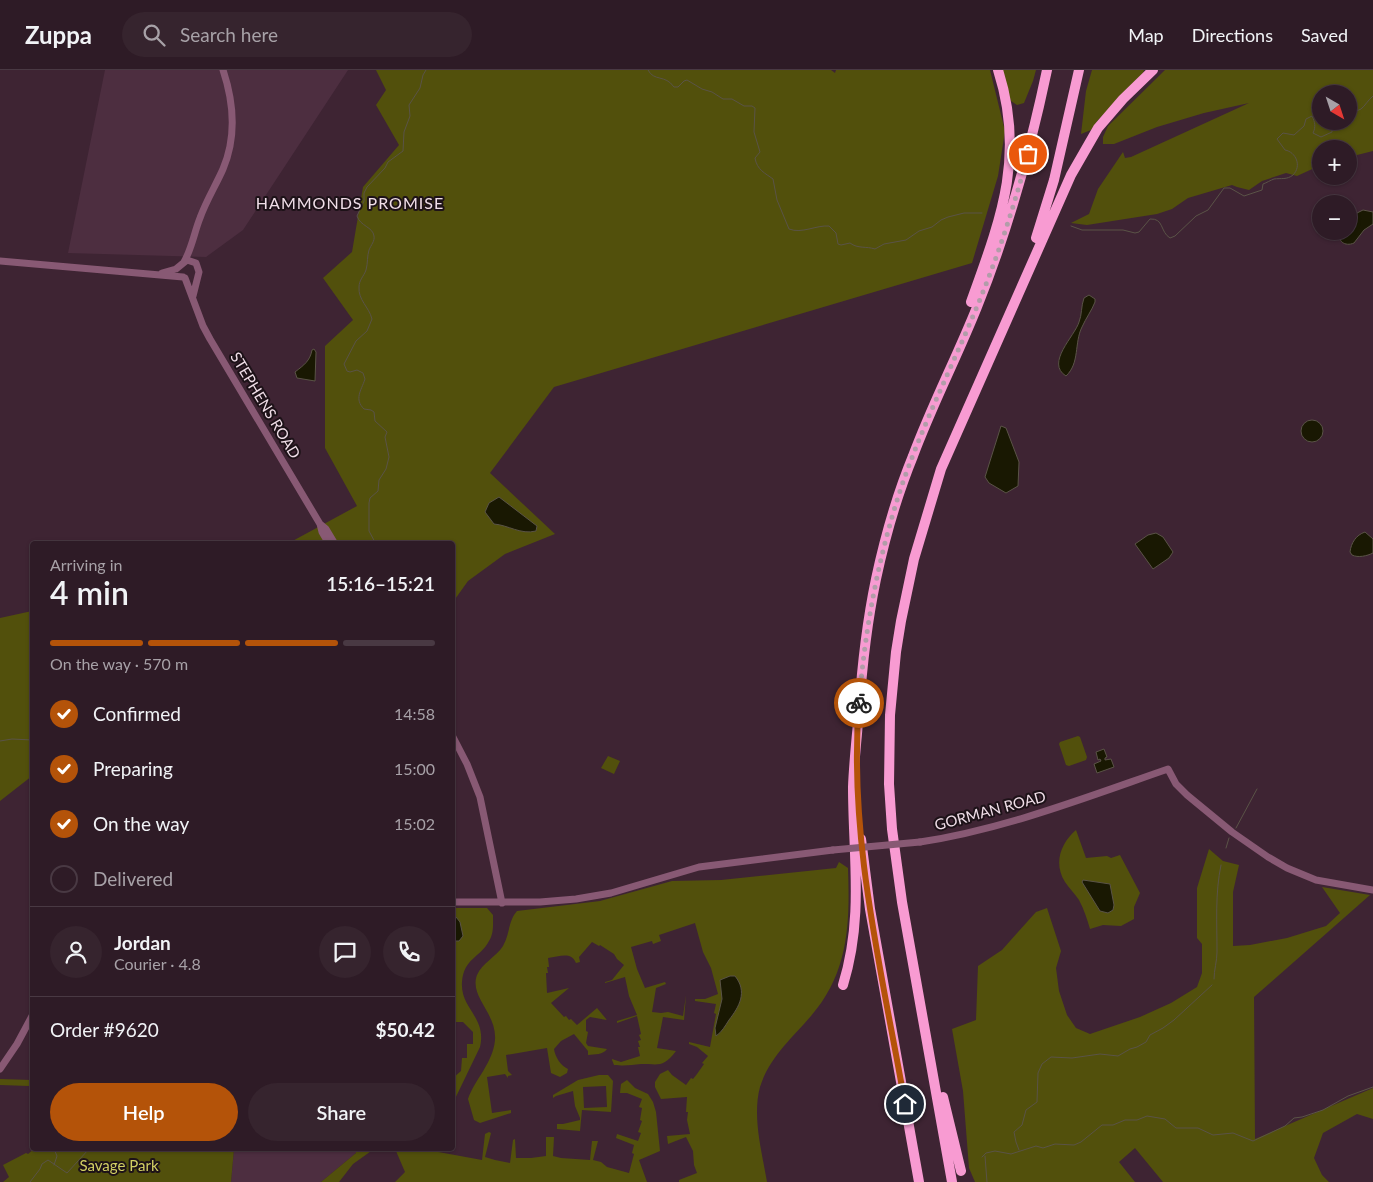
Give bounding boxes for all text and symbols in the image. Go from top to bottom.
search box [122,12,472,57]
text: Zuppa [25,20,92,49]
icon: search [140,21,168,49]
text: Search here [180,23,278,46]
text: Map [1128,24,1164,46]
text: Directions [1192,24,1273,46]
text: Saved [1301,24,1348,46]
north arrow [1312,85,1358,130]
map controls [1312,85,1357,240]
pin [1007,133,1049,175]
icon: bag [1014,140,1042,168]
button: + [1312,140,1357,185]
district label: HAMMONDS PROMISE [256,193,444,212]
button: − [1312,195,1357,240]
street label: STEPHENS ROAD [227,349,305,461]
text: Arriving in [50,555,123,574]
text: 15:16–15:21 [326,572,435,595]
text: 4 min [50,573,129,612]
text: On the way · 570 m [50,654,188,673]
courier [834,678,884,728]
icon: bike [845,689,873,717]
icon: check [50,700,78,728]
text: Confirmed [93,702,181,725]
text: 14:58 [394,704,435,723]
icon: check [50,755,78,783]
text: Preparing [93,757,173,780]
text: 15:00 [394,759,435,778]
street label: GORMAN ROAD [932,787,1048,833]
icon: check [50,810,78,838]
text: On the way [93,812,189,835]
text: 15:02 [394,814,435,833]
text: Delivered [93,867,173,890]
button: person [50,926,102,978]
button: chat [319,926,371,978]
button: phone [383,926,435,978]
text: Jordan [114,931,171,954]
text: Courier · 4.8 [114,954,201,973]
text: Order #9620 [50,1018,159,1041]
text: $50.42 [375,1018,435,1041]
button: Help [50,1083,238,1141]
button: Share [248,1083,435,1141]
pin [884,1083,926,1125]
icon: home [891,1090,919,1118]
park label: Savage Park [79,1156,159,1174]

